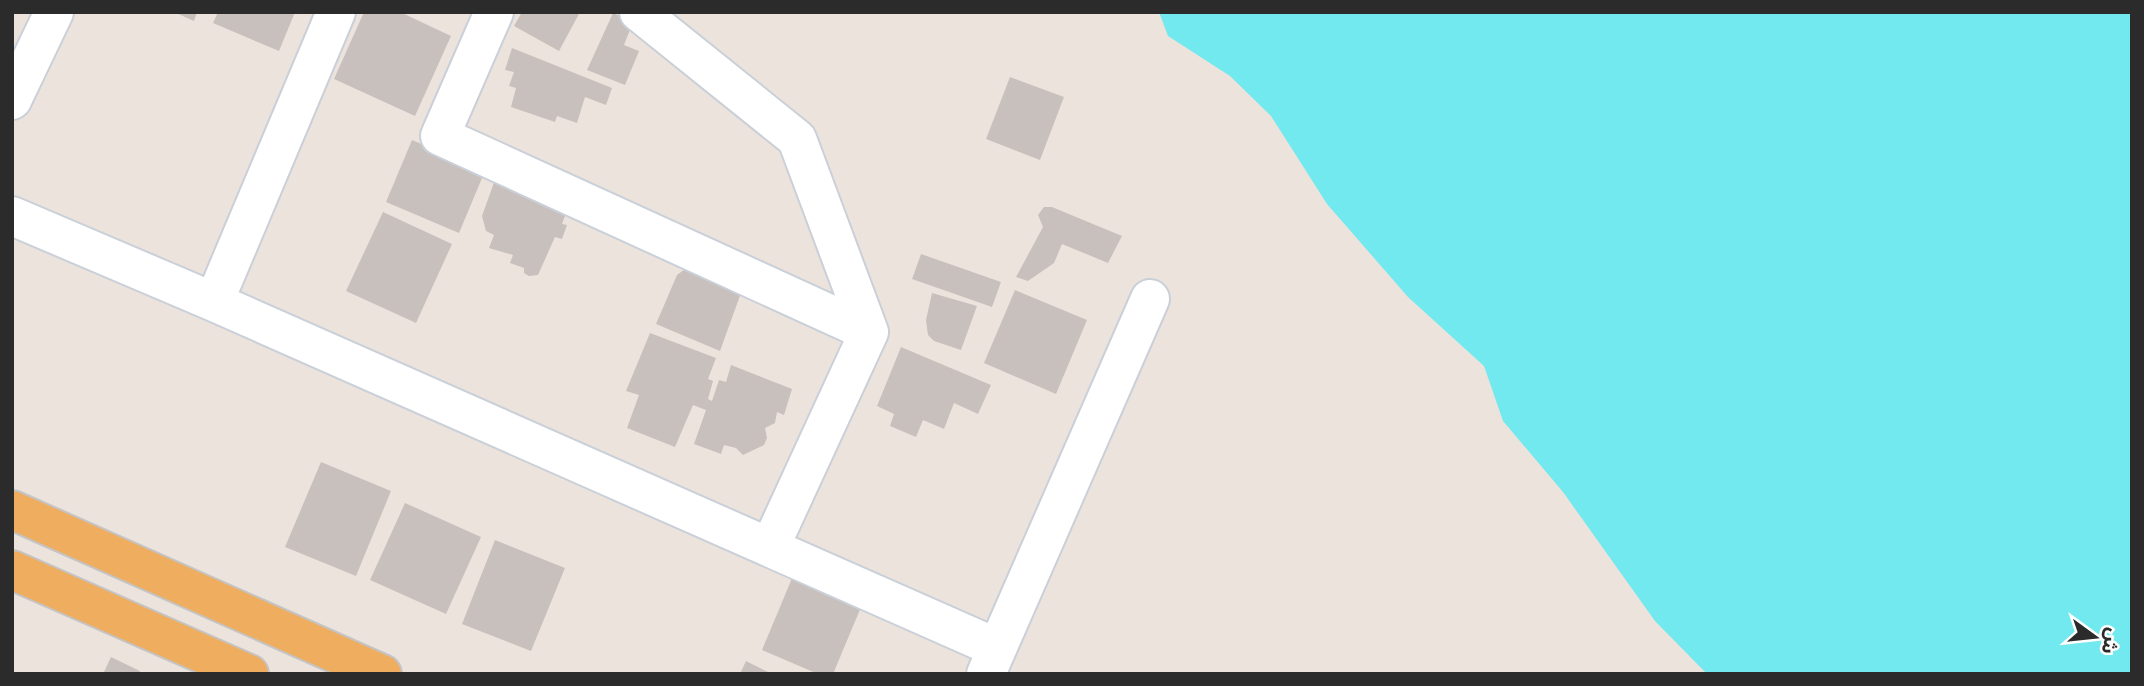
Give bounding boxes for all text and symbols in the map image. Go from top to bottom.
north arrow [2060,602,2130,672]
text: ش [2097,626,2125,657]

